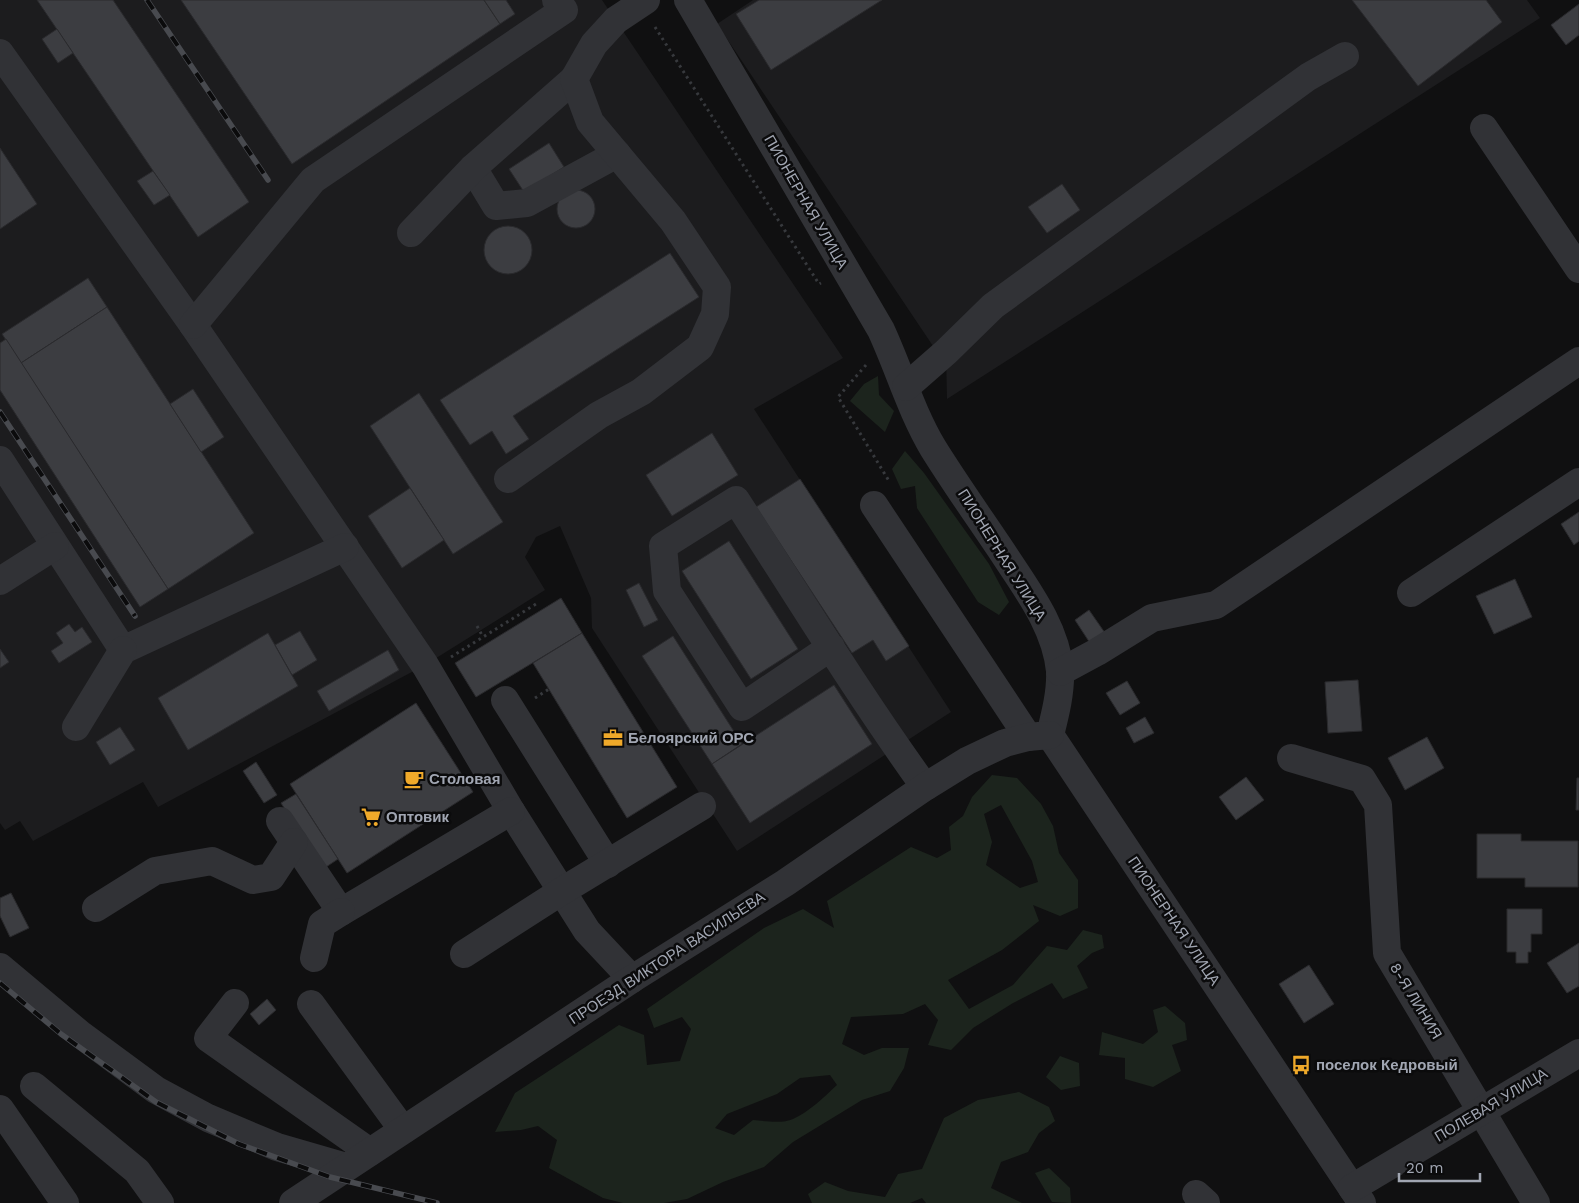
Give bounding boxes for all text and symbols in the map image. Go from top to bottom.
street label: ПИОНЕРНАЯ УЛИЦА [760,132,852,272]
street label: ПИОНЕРНАЯ УЛИЦА [954,486,1050,624]
office icon: Белоярский ОРС [602,727,624,749]
place label: Белоярский ОРС [628,729,754,747]
cafe icon: Столовая [403,768,425,790]
place label: Столовая [429,770,500,788]
supermarket icon: Оптовик [360,806,382,828]
place label: Оптовик [386,808,449,826]
street label: ПИОНЕРНАЯ УЛИЦА [1124,853,1224,989]
street label: ПРОЕЗД ВИКТОРА ВАСИЛЬЕВА [566,888,768,1028]
street label: 8-Я ЛИНИЯ [1386,960,1446,1042]
bus stop icon: поселок Кедровый [1290,1054,1312,1076]
place label: поселок Кедровый [1316,1056,1458,1074]
street label: ПОЛЕВАЯ УЛИЦА [1431,1064,1551,1146]
scale bar [1399,1150,1480,1182]
text: 20 m [1406,1159,1444,1177]

